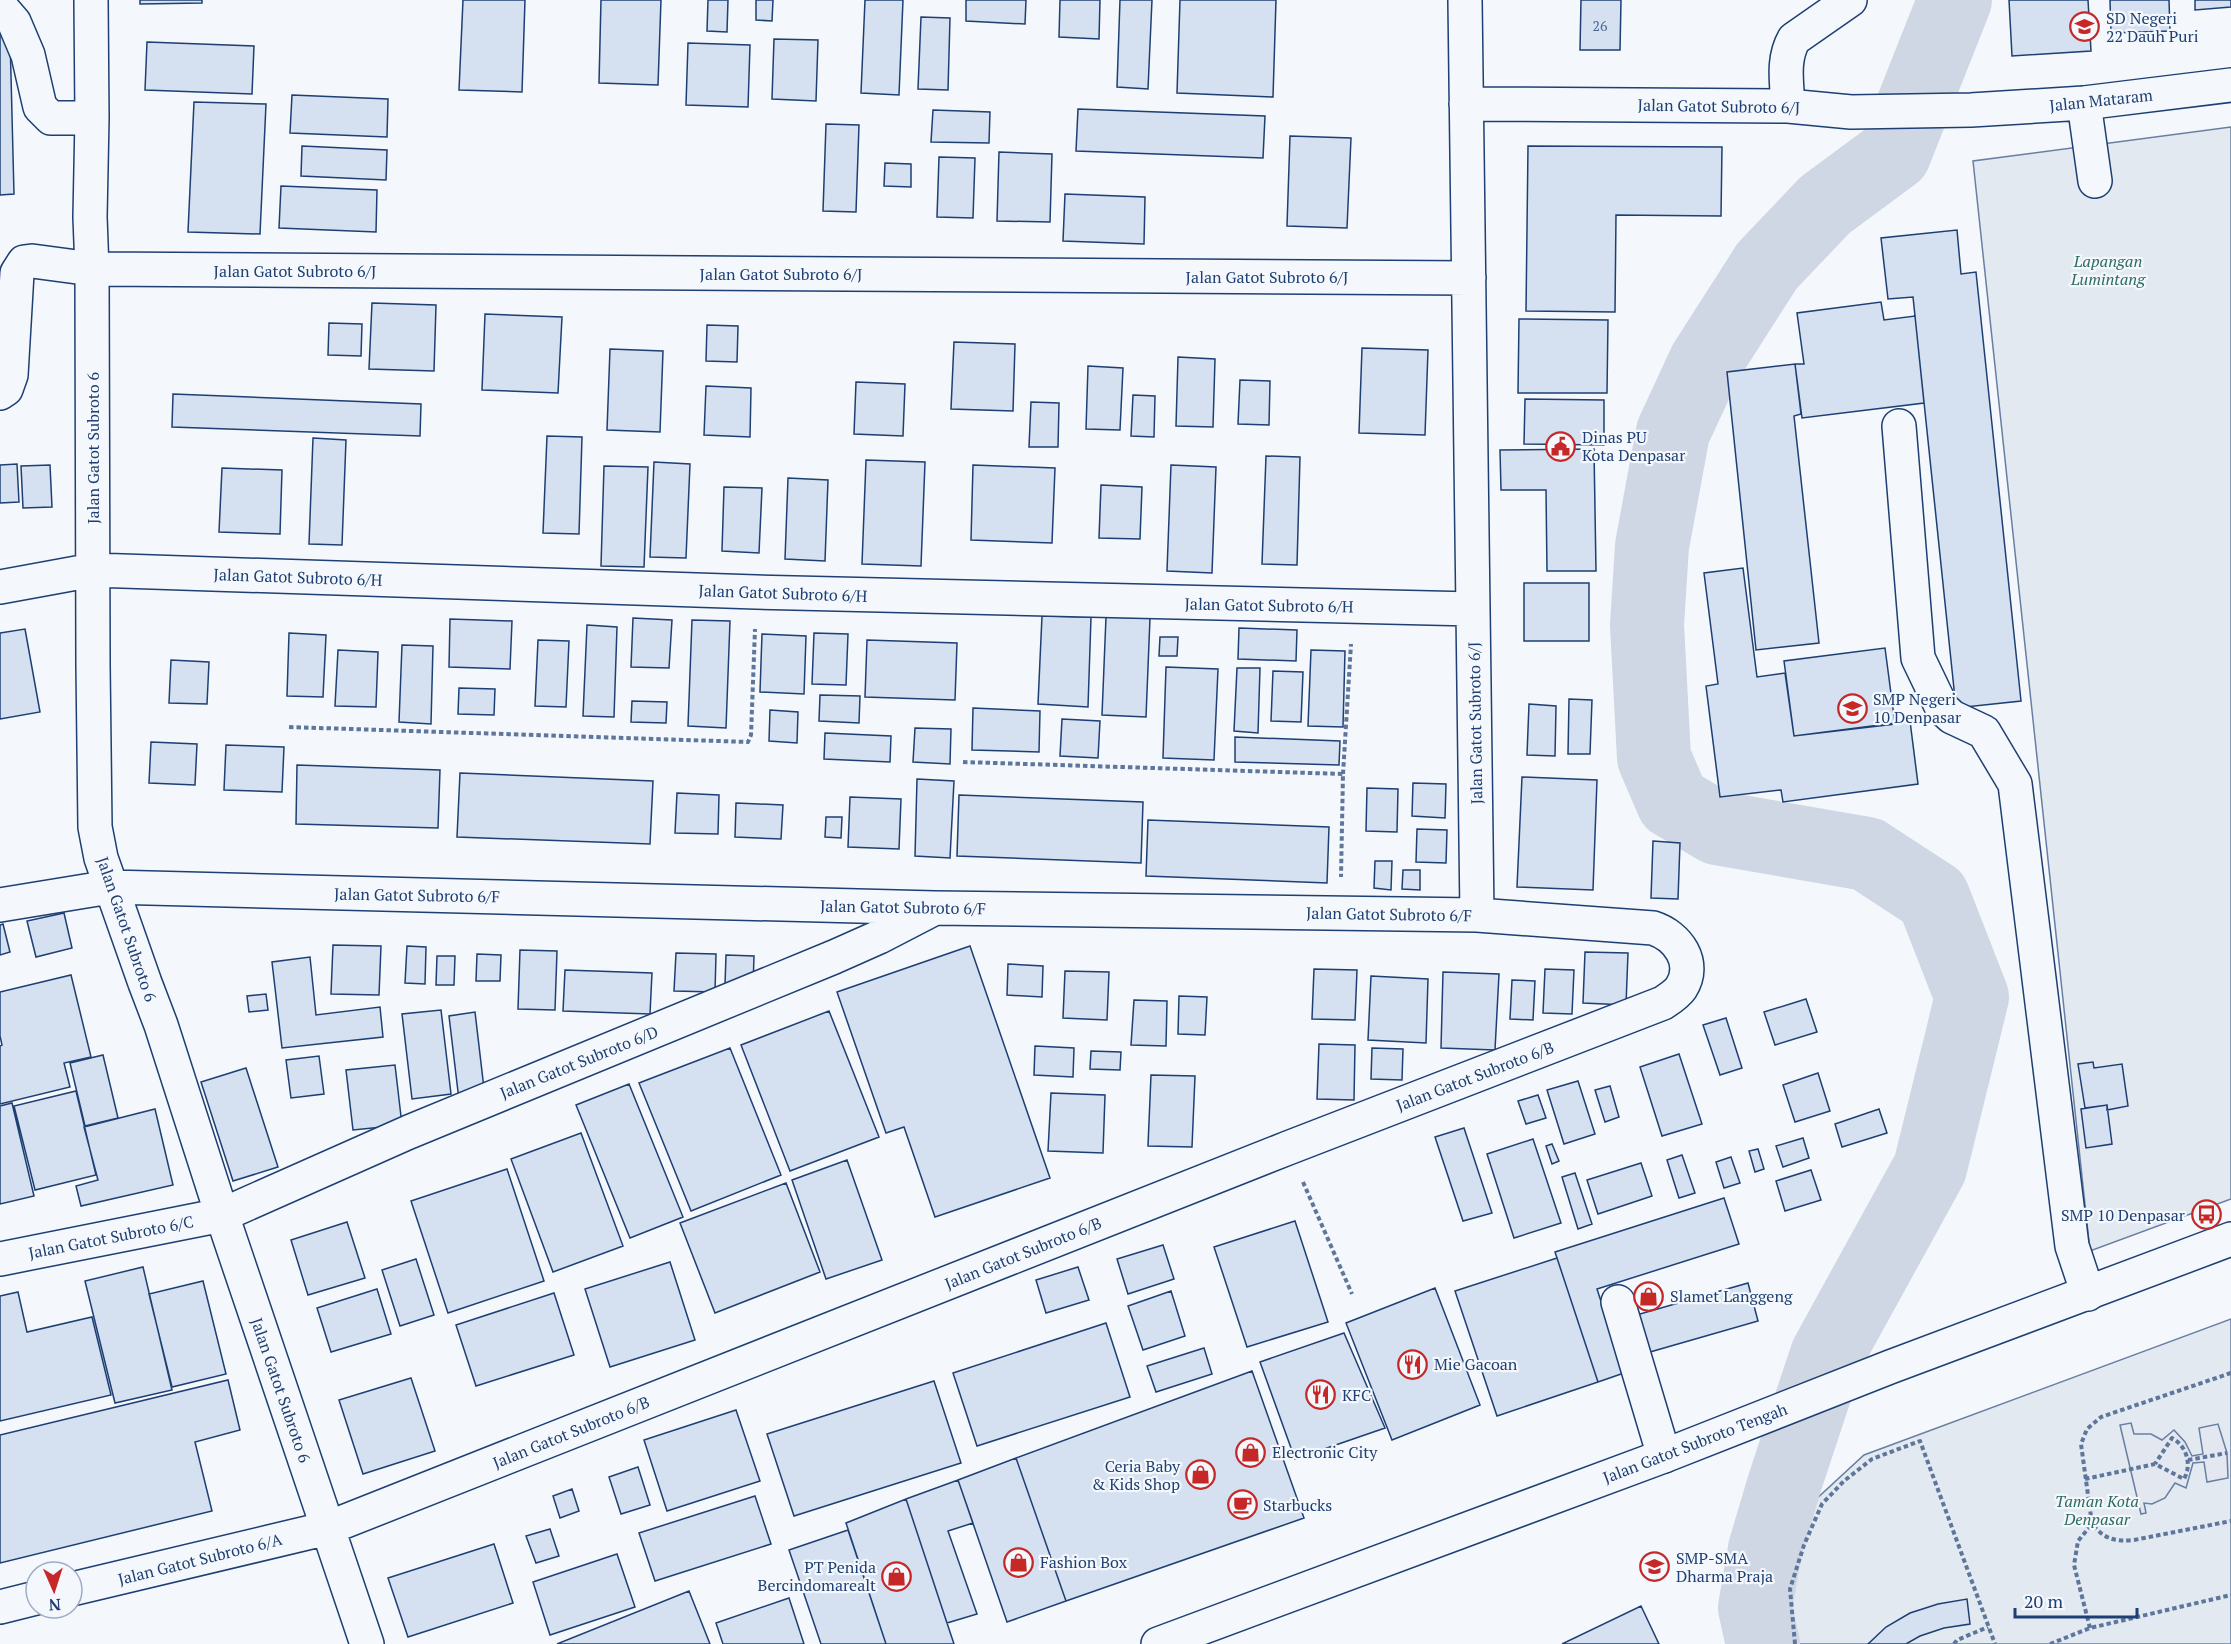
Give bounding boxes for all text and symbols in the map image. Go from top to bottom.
place label: SD Negeri 22 Dauh Puri [2106,7,2199,47]
school or university icon: SD Negeri 22 Dauh Puri [2069,11,2101,43]
house number: 26 [1593,16,1608,35]
street label: Jalan Mataram [2048,84,2154,116]
street label: Jalan Gatot Subroto 6/J [1637,94,1801,118]
park label: Lapangan Lumintang [2070,250,2146,290]
street label: Jalan Gatot Subroto 6/J [214,260,376,282]
street label: Jalan Gatot Subroto 6/J [700,263,862,285]
street label: Jalan Gatot Subroto 6/J [1186,266,1348,288]
street label: Jalan Gatot Subroto 6 [82,372,104,524]
place label: Dinas PU Kota Denpasar [1582,426,1686,466]
public building icon: Dinas PU Kota Denpasar [1545,430,1577,462]
street label: Jalan Gatot Subroto 6/H [213,563,383,591]
street label: Jalan Gatot Subroto 6/H [698,579,868,607]
street label: Jalan Gatot Subroto 6/H [1184,593,1354,617]
street label: Jalan Gatot Subroto 6/J [1463,641,1487,805]
place label: SMP Negeri 10 Denpasar [1873,688,1962,728]
school or university icon: SMP Negeri 10 Denpasar [1836,692,1868,724]
street label: Jalan Gatot Subroto 6 [92,854,162,1005]
street label: Jalan Gatot Subroto 6/F [334,883,500,907]
street label: Jalan Gatot Subroto 6/F [820,895,986,919]
street label: Jalan Gatot Subroto 6/F [1306,902,1472,926]
street label: Jalan Gatot Subroto 6/D [497,1020,661,1104]
street label: Jalan Gatot Subroto 6/B [1393,1036,1557,1116]
bus stop icon: SMP 10 Denpasar [2190,1199,2222,1231]
place label: SMP 10 Denpasar [2061,1204,2186,1226]
street label: Jalan Gatot Subroto 6/C [27,1210,195,1264]
street label: Jalan Gatot Subroto 6/B [941,1211,1105,1295]
shop icon: Slamet Langgeng [1633,1280,1665,1312]
place label: Slamet Langgeng [1670,1285,1793,1307]
street label: Jalan Gatot Subroto 6 [246,1315,316,1466]
restaurant icon: Mie Gacoan [1397,1348,1429,1380]
place label: Mie Gacoan [1434,1353,1518,1375]
restaurant icon: KFC [1305,1379,1337,1411]
place label: KFC [1342,1384,1371,1406]
street label: Jalan Gatot Subroto 6/B [489,1390,653,1474]
street label: Jalan Gatot Subroto Tengah [1600,1397,1791,1488]
shop icon: Electronic City [1235,1436,1267,1468]
place label: Electronic City [1272,1441,1378,1463]
place label: Ceria Baby & Kids Shop [1091,1455,1181,1495]
shop icon: Ceria Baby & Kids Shop [1185,1459,1217,1491]
cafe icon: Starbucks [1226,1489,1258,1521]
park label: Taman Kota Denpasar [2055,1490,2139,1530]
place label: Starbucks [1263,1494,1332,1516]
street label: Jalan Gatot Subroto 6/A [116,1528,284,1590]
shop icon: Fashion Box [1003,1546,1035,1578]
place label: SMP-SMA Dharma Praja [1676,1547,1773,1587]
place label: Fashion Box [1040,1551,1128,1573]
school or university icon: SMP-SMA Dharma Praja [1639,1551,1671,1583]
place label: PT Penida Bercindomarealt [758,1556,876,1596]
north arrow [24,1560,84,1620]
shop icon: PT Penida Bercindomarealt [881,1560,913,1592]
scale bar [2015,1581,2136,1619]
text: 20 m [2024,1589,2064,1613]
text: N [48,1594,61,1616]

